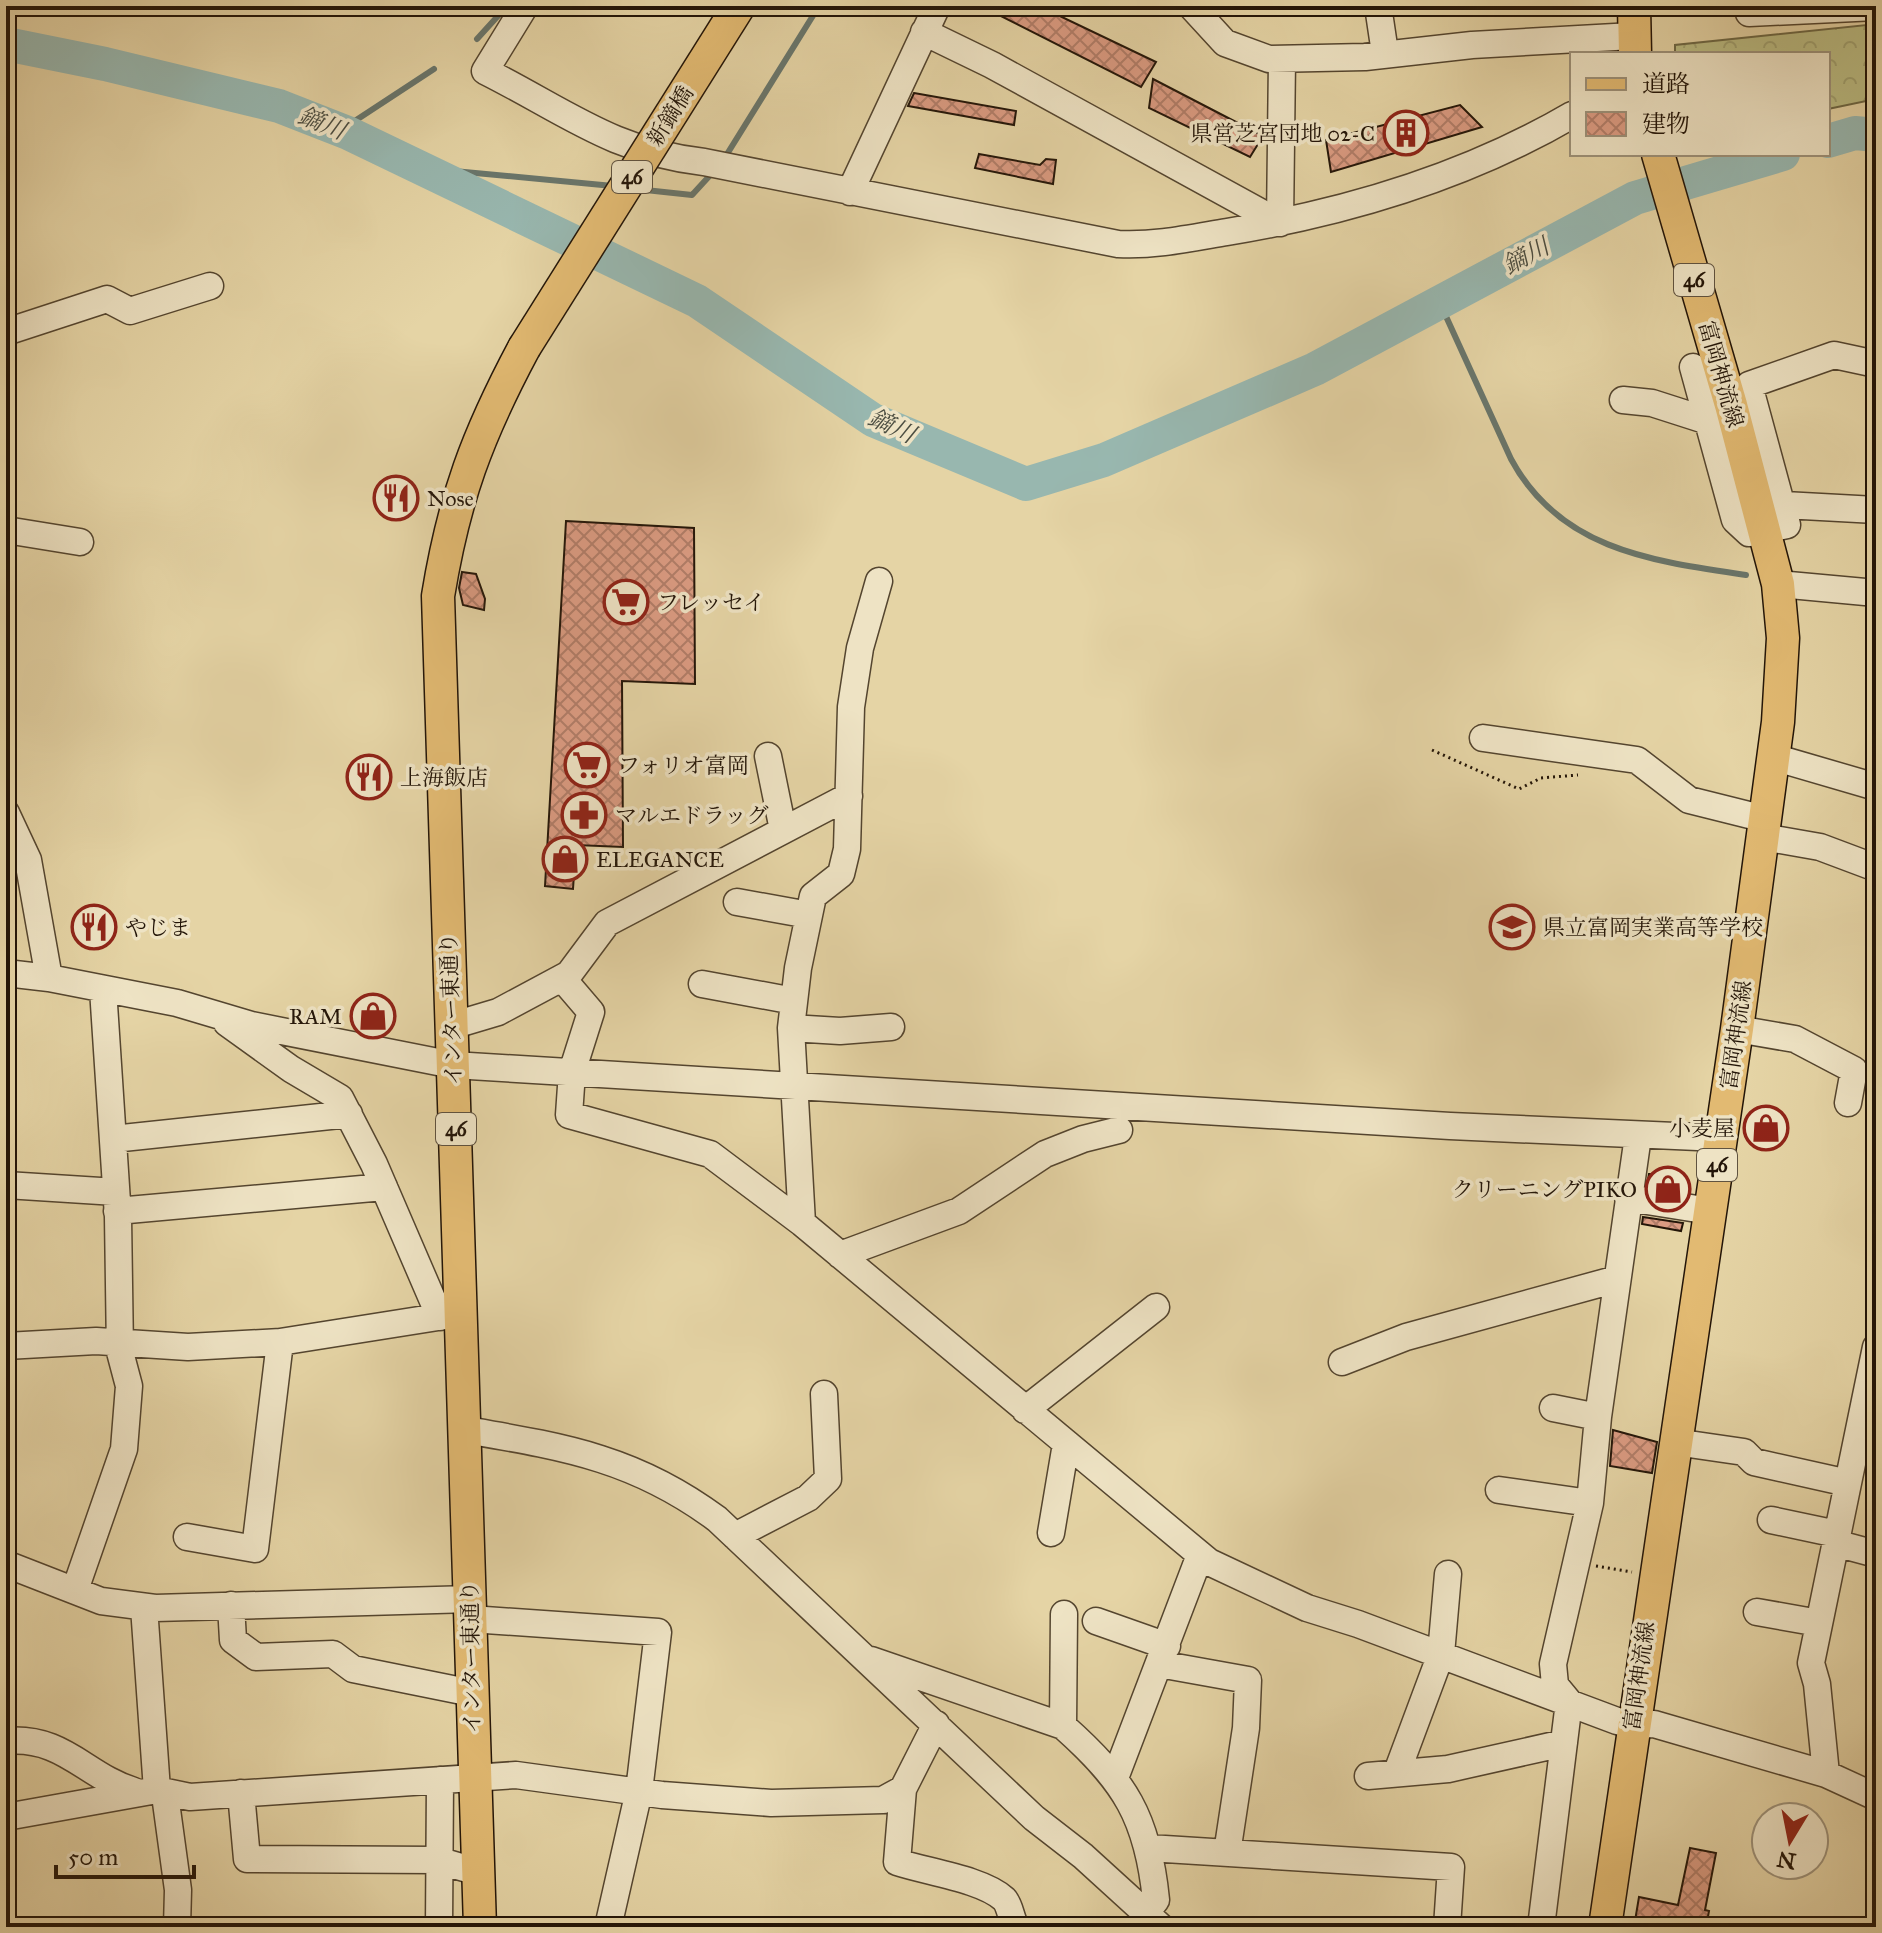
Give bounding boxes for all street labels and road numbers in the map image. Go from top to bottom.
street label: 新鏑橋 [641,81,699,151]
road number: 46 [612,161,652,193]
road number: 46 [1674,264,1714,296]
street label: 富岡神流線 [1693,317,1749,431]
street label: インター東通り [435,932,467,1086]
street label: 富岡神流線 [1715,979,1757,1091]
road number: 46 [436,1113,476,1145]
road number: 46 [1697,1149,1737,1181]
street label: インター東通り [456,1580,486,1734]
street label: 富岡神流線 [1618,1620,1660,1732]

